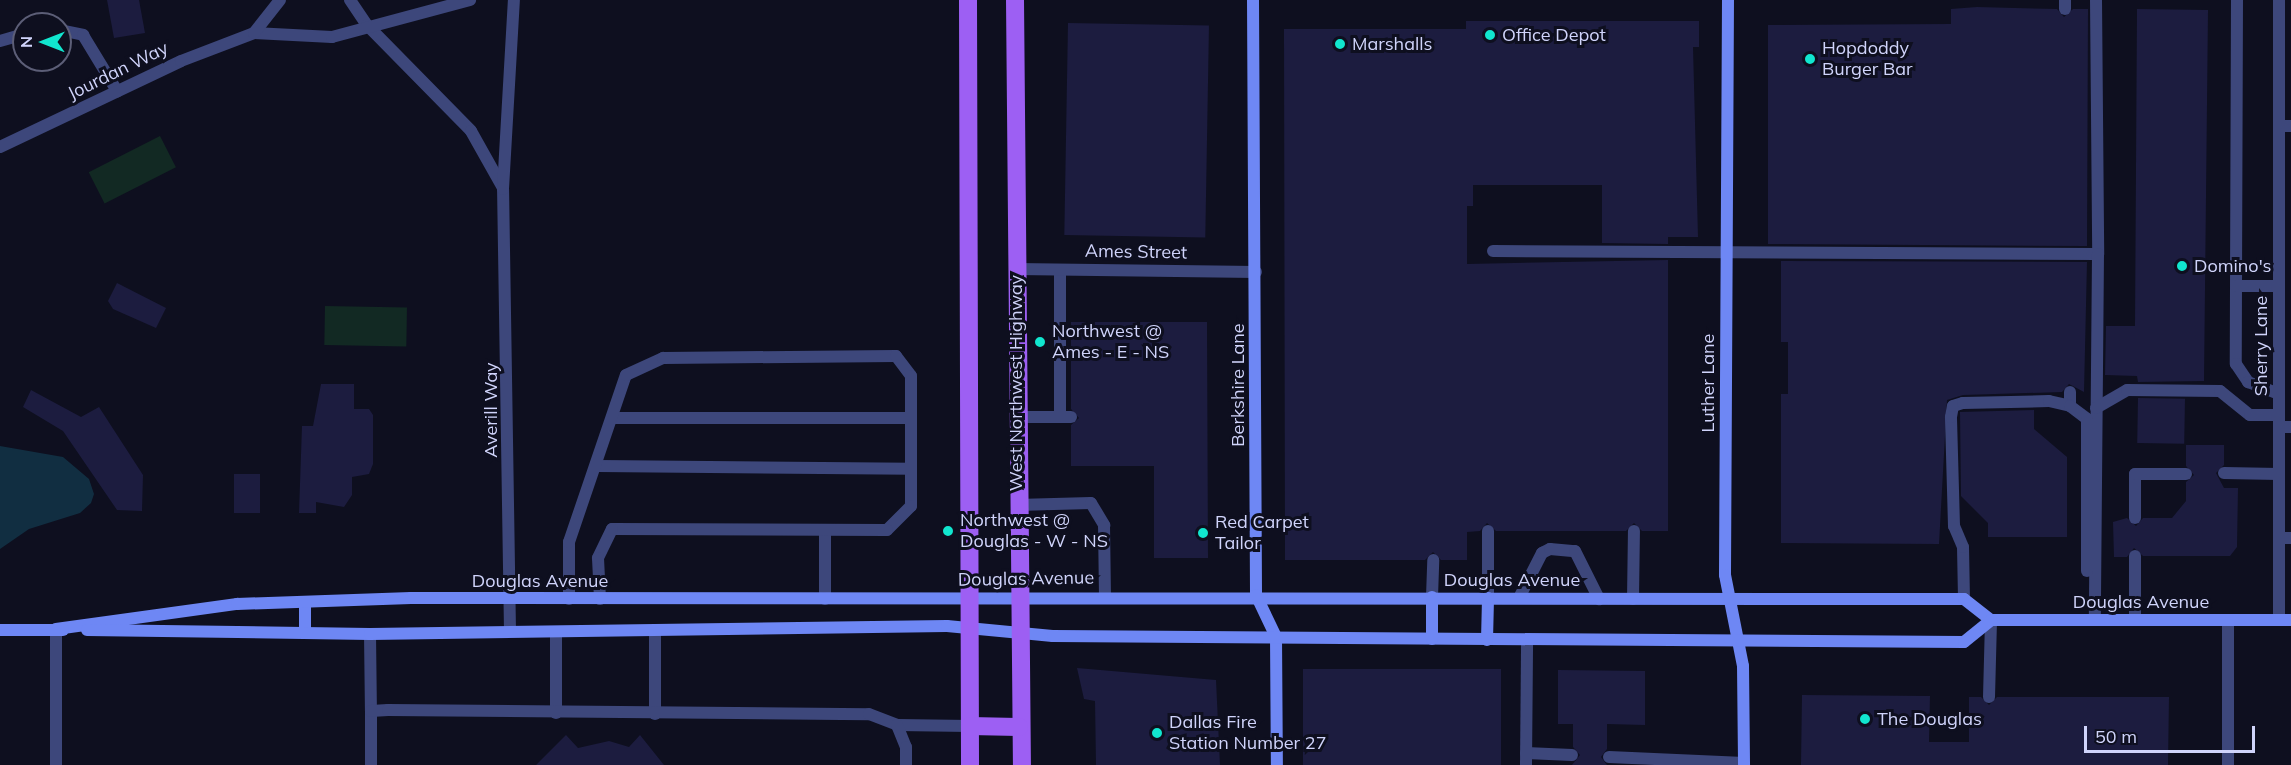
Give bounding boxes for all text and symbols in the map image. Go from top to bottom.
north arrow [12,12,72,72]
place label: Office Depot [1502,24,1606,46]
marker: Office Depot [1483,28,1497,42]
place label: Marshalls [1352,33,1432,55]
text: N [16,36,36,48]
street label: Jourdan Way [64,37,172,105]
marker: Marshalls [1333,37,1347,51]
place label: Hopdoddy Burger Bar [1822,38,1912,80]
marker: Hopdoddy Burger Bar [1803,52,1817,66]
street label: Ames Street [1085,240,1187,264]
place label: Domino's [2194,255,2272,277]
marker: Domino's [2175,259,2189,273]
street label: West Northwest Highway [1005,275,1027,491]
street label: Sherry Lane [2250,296,2272,396]
place label: Northwest @ Ames - E - NS [1052,321,1169,364]
street label: Berkshire Lane [1227,323,1249,447]
street label: Luther Lane [1697,334,1719,432]
marker: Northwest @ Ames - E - NS [1033,335,1047,349]
street label: Averill Way [480,362,502,458]
place label: Northwest @ Douglas - W - NS [960,510,1108,552]
place label: Red Carpet Tailor [1215,512,1309,554]
marker: Northwest @ Douglas - W - NS [941,524,955,538]
marker: Red Carpet Tailor [1196,526,1210,540]
street label: Douglas Avenue [958,567,1094,591]
street label: Douglas Avenue [1444,569,1580,591]
street label: Douglas Avenue [472,570,608,592]
street label: Douglas Avenue [2073,591,2209,613]
place label: The Douglas [1877,708,1982,730]
place label: Dallas Fire Station Number 27 [1169,712,1326,754]
marker: The Douglas [1858,712,1872,726]
scale bar [2087,714,2258,752]
text: 50 m [2095,725,2137,748]
marker: Dallas Fire Station Number 27 [1150,726,1164,740]

